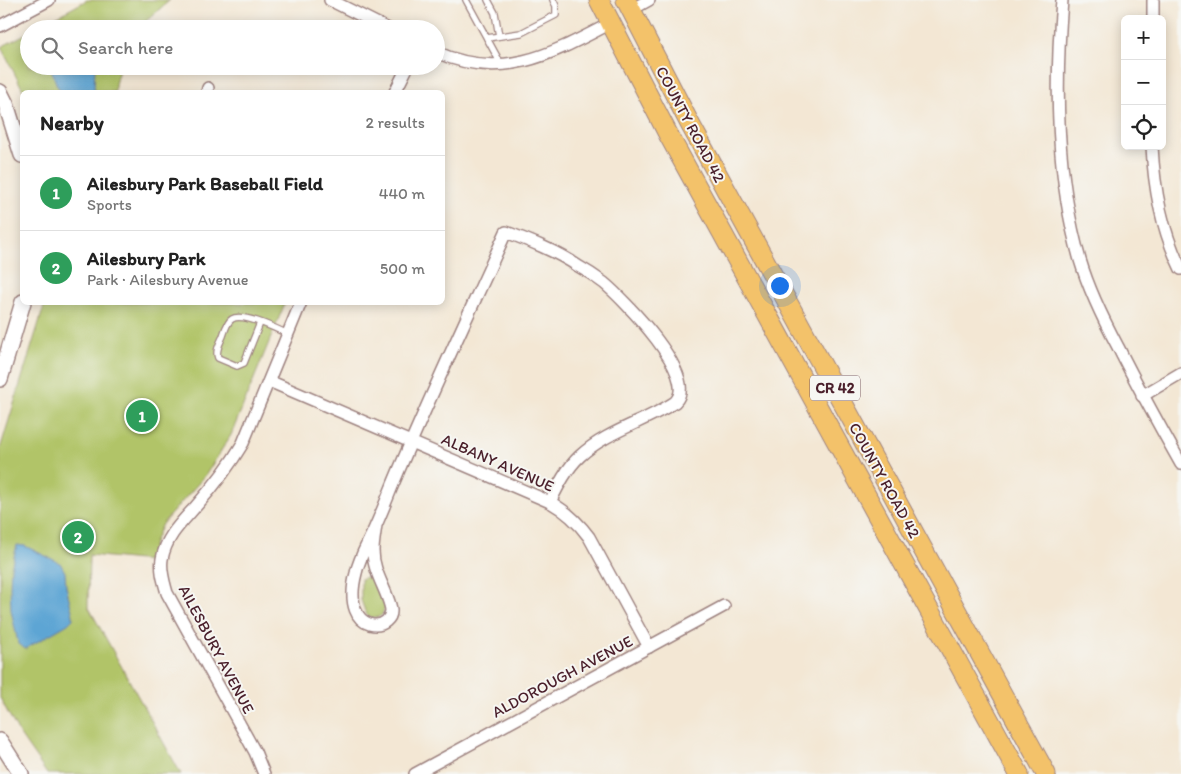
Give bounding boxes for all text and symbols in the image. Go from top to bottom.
map controls [1121,15,1166,150]
button: + [1121,15,1166,60]
search box [20,20,445,75]
icon: search [38,34,66,62]
text: Search here [78,36,173,59]
button: − [1121,60,1166,105]
street label: COUNTY ROAD 42 [652,63,729,186]
button: locate [1121,105,1166,150]
text: Nearby [40,110,104,135]
text: 2 results [365,113,425,132]
text: Ailesbury Park Baseball Field [87,172,323,195]
text: 1 [52,184,60,203]
text: 440 m [379,184,425,203]
text: Sports [87,195,132,214]
text: Ailesbury Park [87,247,206,270]
text: 2 [52,259,60,278]
text: 500 m [380,259,425,278]
text: Park · Ailesbury Avenue [87,270,249,289]
your location [767,273,793,299]
road number: CR 42 [810,376,860,400]
pin: 1 [126,397,158,435]
street label: COUNTY ROAD 42 [845,419,924,542]
street label: ALBANY AVENUE [439,429,557,496]
pin: 2 [62,518,94,556]
street label: AILESBURY AVENUE [175,582,258,717]
street label: ALDOROUGH AVENUE [489,631,636,722]

